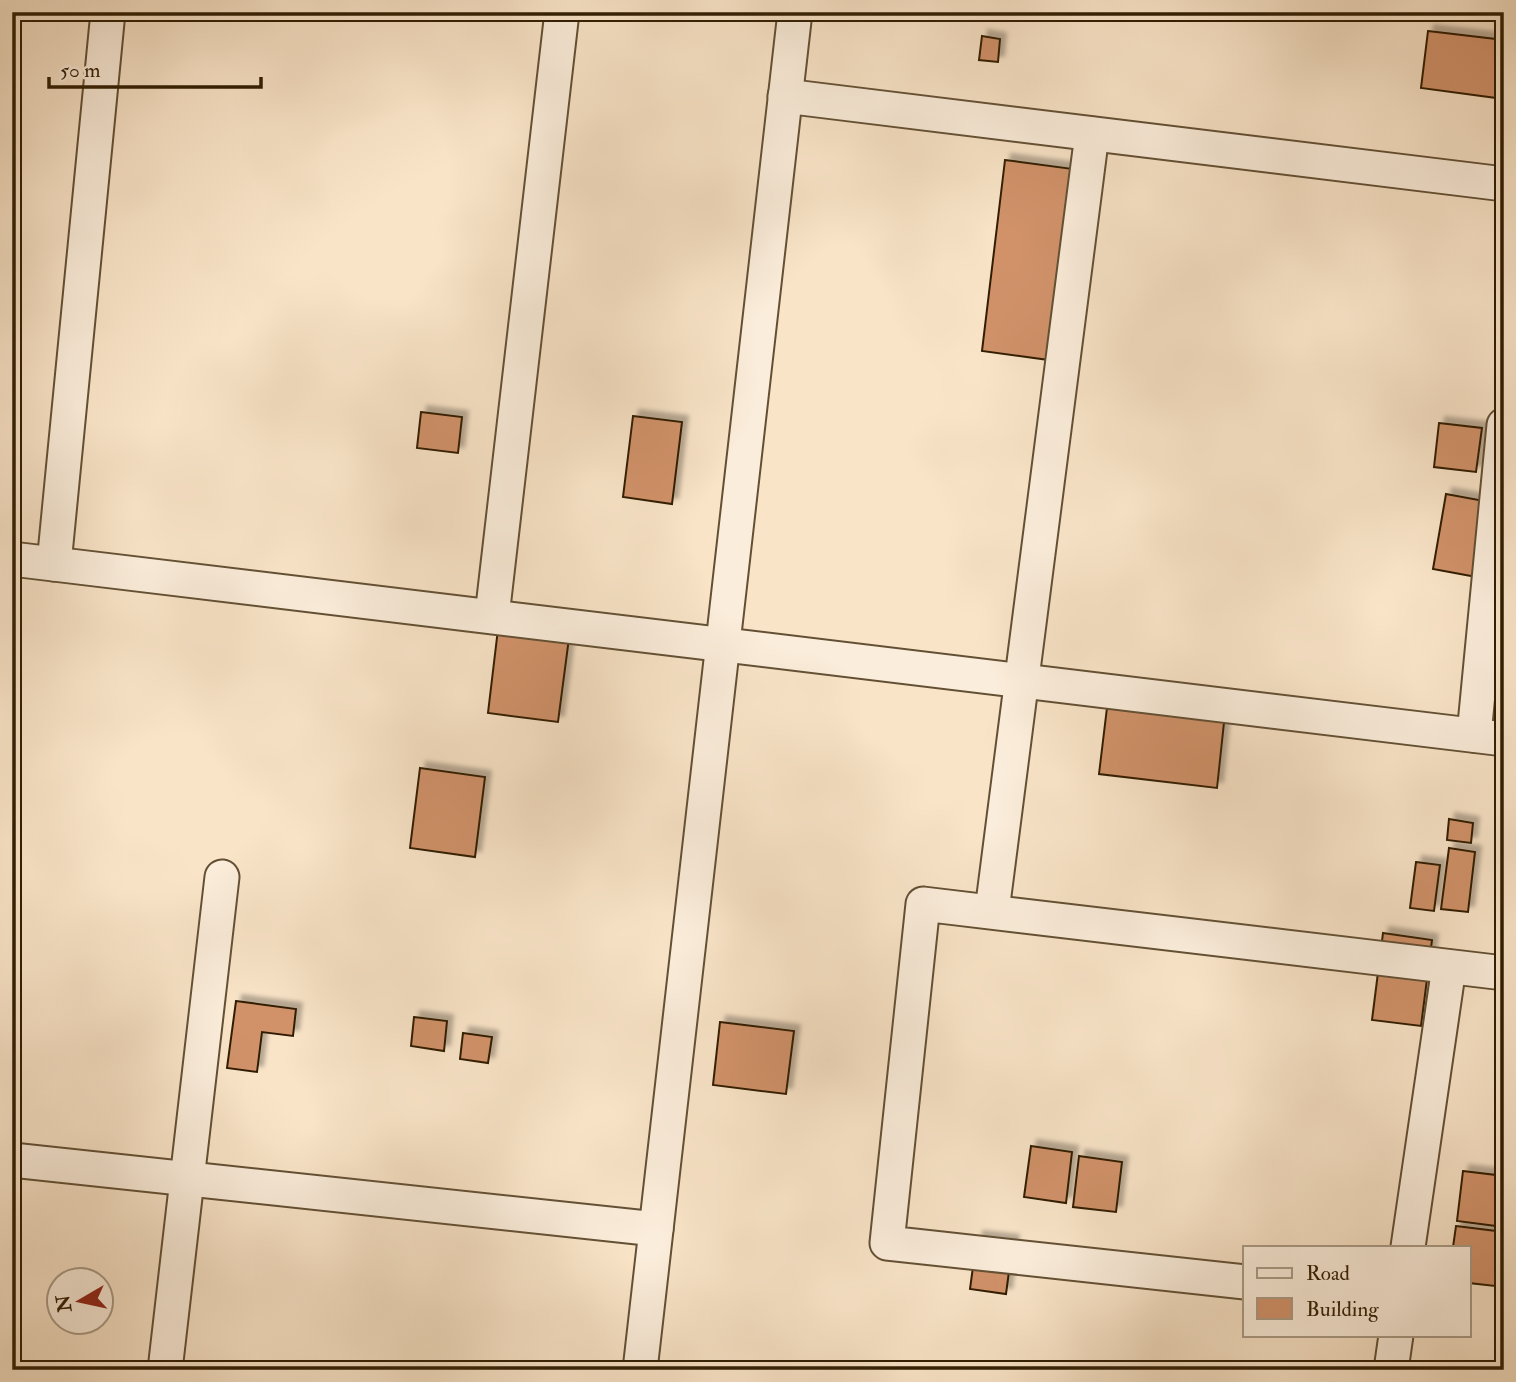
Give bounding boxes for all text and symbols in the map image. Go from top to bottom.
scale bar [49,46,261,90]
text: 50 m [60,57,101,84]
legend [1243,1246,1470,1336]
text: Road [1306,1260,1351,1287]
north arrow [46,1266,116,1336]
text: N [51,1292,78,1315]
text: Building [1306,1296,1379,1323]

